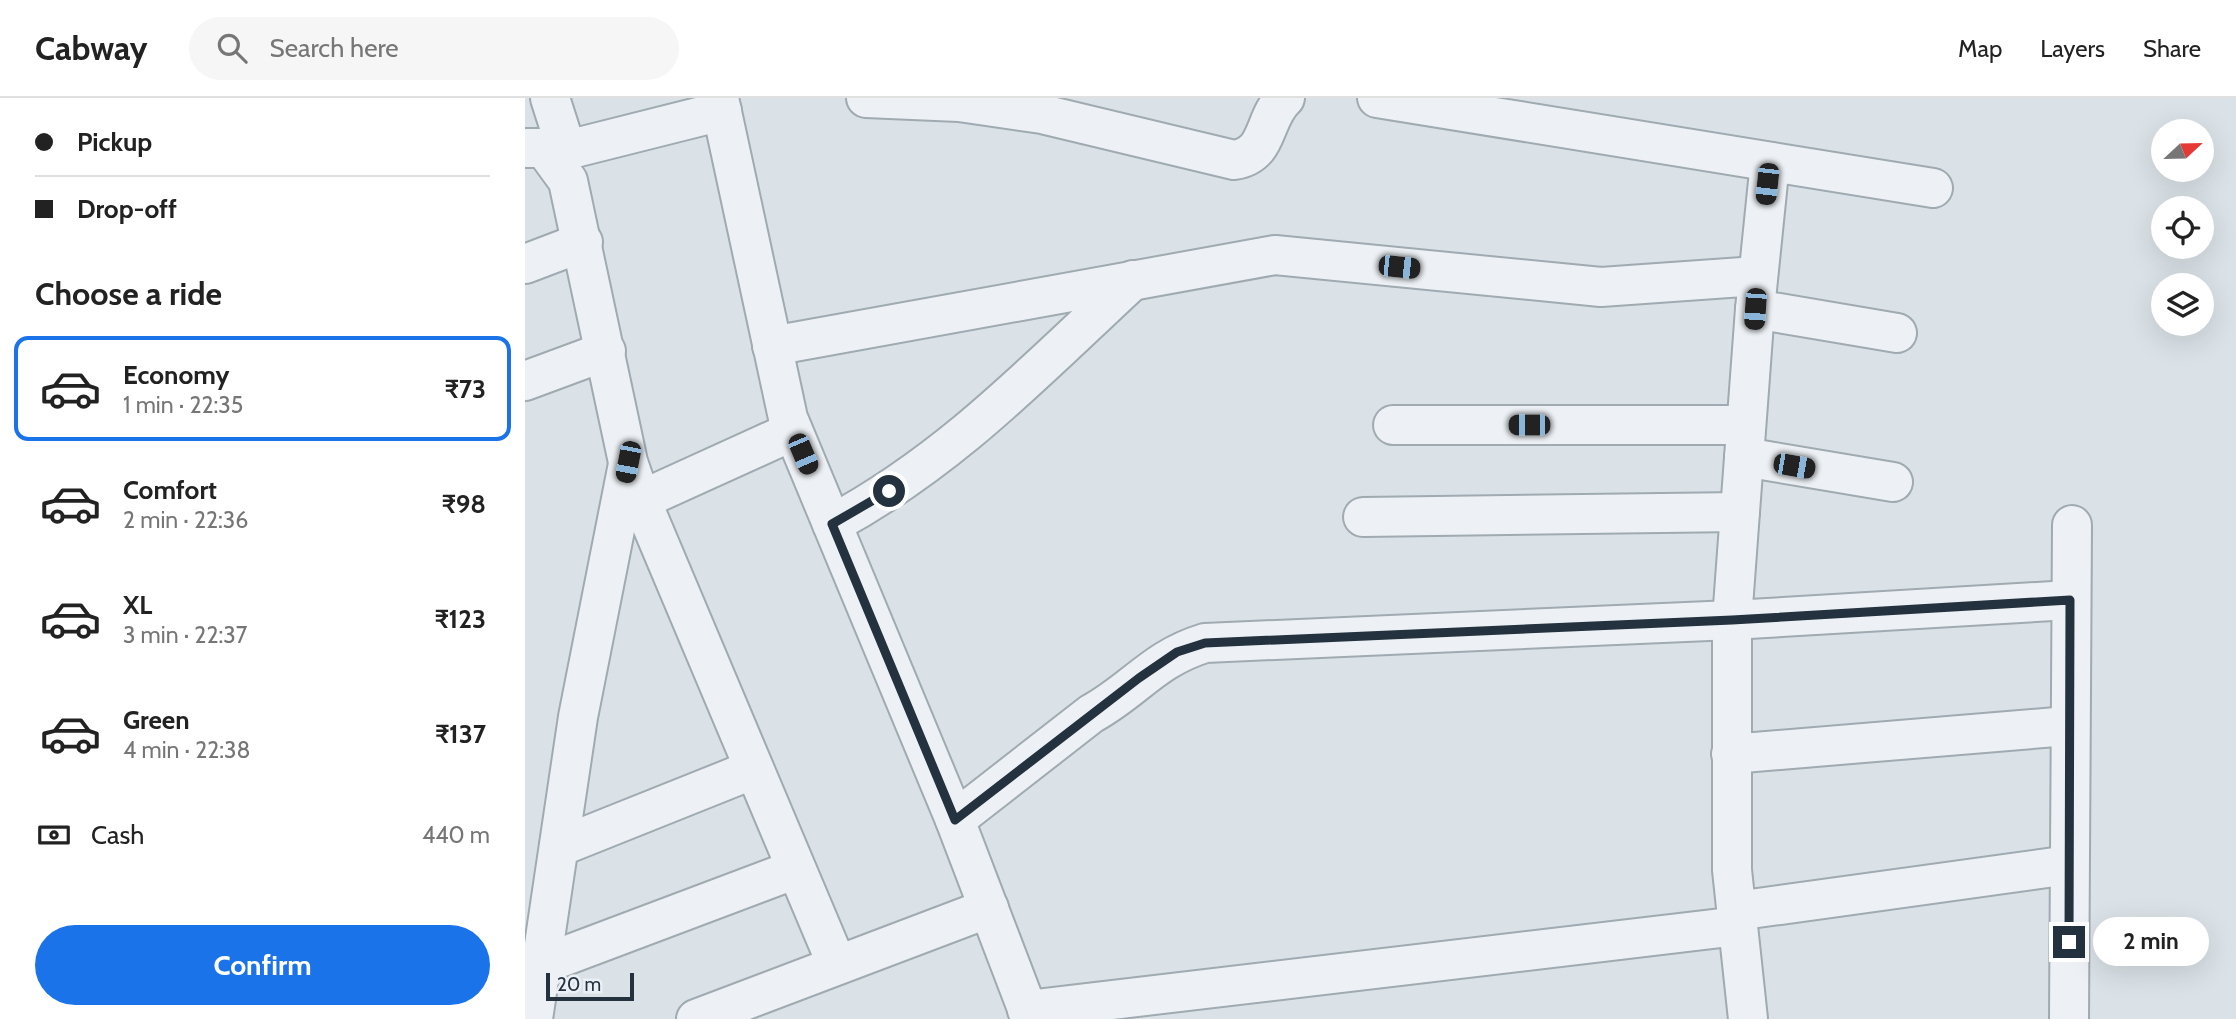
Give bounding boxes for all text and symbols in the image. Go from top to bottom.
search box [189,17,679,80]
text: Cabway [35,28,147,68]
icon: search [213,29,251,67]
text: Search here [269,32,399,64]
text: Map [1958,34,2002,63]
text: Layers [2040,34,2105,63]
text: Share [2143,34,2201,63]
north arrow [2151,119,2214,182]
map controls [2151,119,2214,336]
text: Pickup [77,126,152,158]
car [1755,162,1780,206]
text: Drop-off [77,193,177,225]
button: locate [2151,196,2214,259]
car [1378,254,1421,280]
button: layers [2151,273,2214,336]
text: Choose a ride [35,274,222,313]
car [1744,287,1767,331]
icon: car [39,357,102,420]
text: Economy [123,359,229,391]
text: ₹73 [445,373,486,405]
text: 1 min · 22:35 [123,391,243,419]
car [1509,415,1551,436]
car [786,431,821,477]
car [614,439,643,485]
car [1772,452,1817,480]
icon: car [39,472,102,535]
text: Comfort [123,474,217,506]
route start [873,475,905,507]
text: ₹98 [442,488,486,520]
text: 2 min · 22:36 [123,506,248,534]
icon: car [39,587,102,650]
text: XL [123,589,152,621]
text: ₹123 [434,603,486,635]
text: 3 min · 22:37 [123,621,247,649]
icon: car [39,702,102,765]
text: Green [123,704,190,736]
text: ₹137 [435,718,486,750]
text: 4 min · 22:38 [123,736,250,764]
icon: cash [35,816,73,854]
text: Cash [91,819,144,851]
text: 440 m [422,821,490,849]
callout: 2 min [2093,918,2209,966]
button: Confirm [35,925,490,1005]
route end [2053,926,2085,958]
text: 2 min [2123,927,2179,955]
scale bar [546,970,633,1002]
text: 20 m [557,973,601,996]

